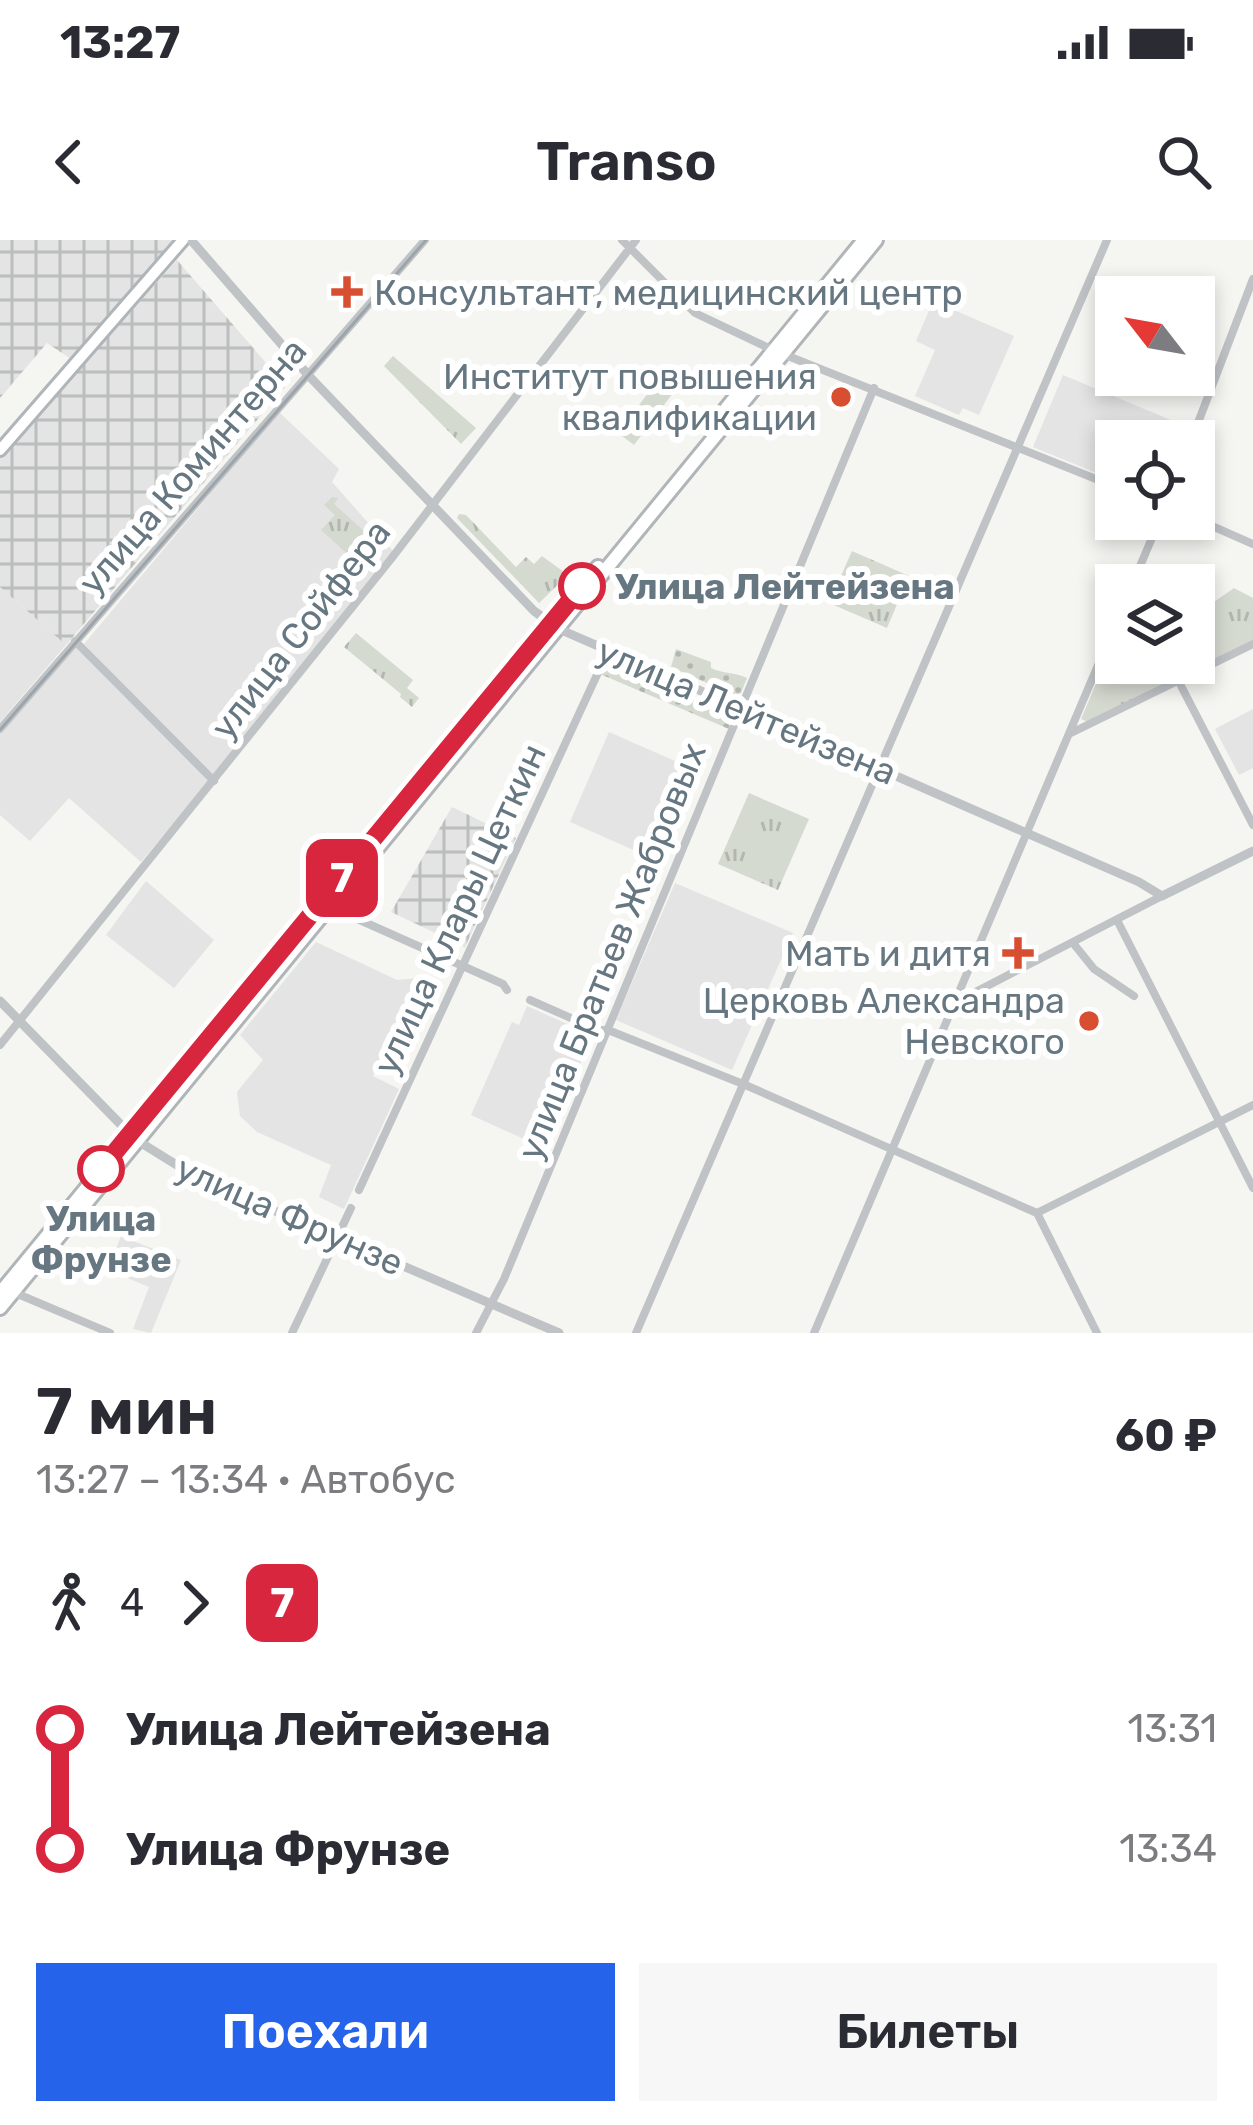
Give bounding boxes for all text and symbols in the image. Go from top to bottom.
text: 13:27 [60,16,180,69]
icon: back [36,129,102,195]
icon: search [1151,129,1217,195]
text: Transo [536,130,717,194]
place label: Консультант, медицинский центр [374,271,963,314]
marker: Консультант, медицинский центр [331,276,363,308]
north arrow [1095,276,1215,396]
map controls [1095,276,1215,684]
street label: улица Коминтерна [69,329,315,603]
place label: Институт повышения квалификации [443,355,817,439]
marker: Институт повышения квалификации [828,384,854,410]
button: locate [1095,420,1215,540]
street label: улица Сойфера [201,511,399,747]
marker: Улица Лейтейзена [560,564,604,608]
button: layers [1095,564,1215,684]
place label: Улица Лейтейзена [615,565,955,608]
street label: улица Лейтейзена [591,629,903,794]
street label: улица Братьев Жабровых [508,736,715,1166]
street label: улица Клары Цеткин [364,737,555,1081]
line badge: 7 [303,839,381,917]
text: 7 [330,853,354,903]
place label: Мать и дитя [785,932,991,975]
marker: Мать и дитя [1002,937,1034,969]
place label: Церковь Александра Невского [703,979,1065,1063]
marker: Церковь Александра Невского [1076,1008,1102,1034]
street label: улица Фрунзе [170,1146,410,1285]
marker: Улица Фрунзе [79,1147,123,1191]
place label: Улица Фрунзе [30,1197,172,1281]
text: 7 мин [36,1372,218,1451]
text: 60 ₽ [1115,1409,1217,1462]
text: 13:27 – 13:34 · Автобус [36,1457,456,1503]
icon: walk [36,1570,102,1636]
icon: forward [162,1570,228,1636]
text: 7 [270,1578,294,1628]
text: 4 [120,1580,144,1626]
text: Улица Лейтейзена [126,1703,551,1756]
text: 13:31 [1127,1706,1217,1752]
text: Улица Фрунзе [126,1823,450,1876]
text: 13:34 [1119,1826,1217,1872]
button: Поехали [36,1963,615,2101]
button: Билеты [639,1963,1217,2101]

